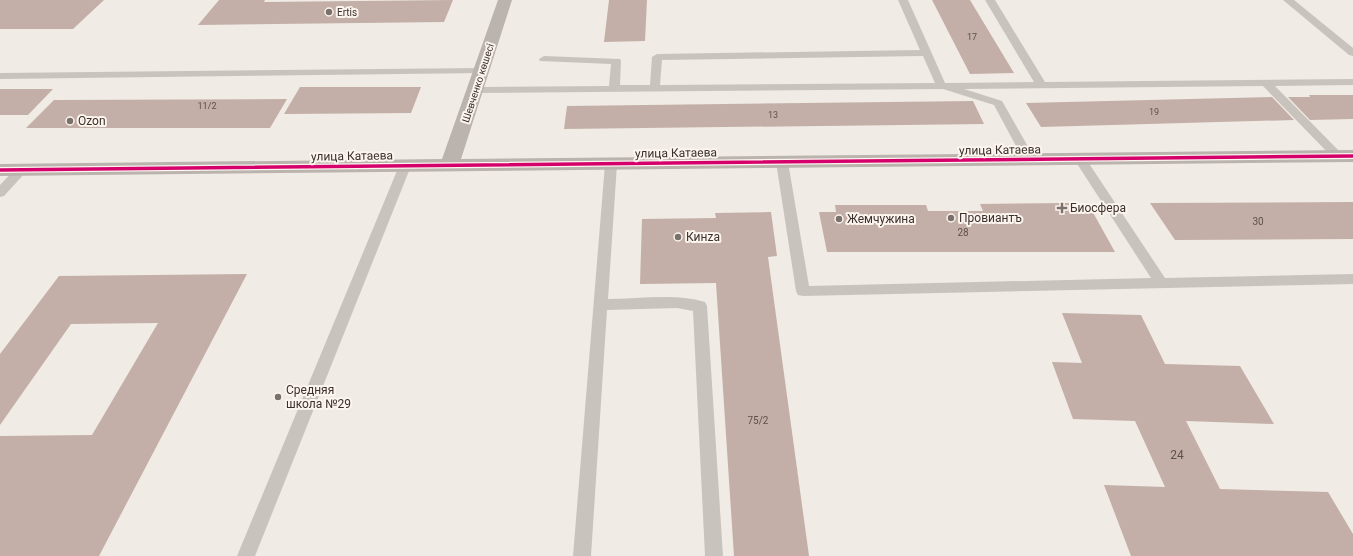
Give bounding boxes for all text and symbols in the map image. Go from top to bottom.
marker: Ertis [324,7,334,17]
place label: Ertis [337,7,357,18]
house number: 17 [967,32,977,42]
street label: Шевченко көшесі [460,42,496,124]
house number: 11/2 [198,101,216,111]
house number: 19 [1149,107,1159,117]
house number: 13 [768,110,778,120]
place label: Ozon [78,114,106,128]
marker: Ozon [65,116,75,126]
street label: улица Катаева [959,142,1041,158]
street label: улица Катаева [635,145,717,161]
street label: улица Катаева [311,148,393,164]
place label: Биосфера [1070,201,1126,215]
marker: Биосфера [1057,203,1067,213]
place label: Провиантъ [959,211,1022,225]
place label: Жемчужина [847,212,915,226]
marker: Провиантъ [946,213,956,223]
marker: Жемчужина [834,214,844,224]
house number: 30 [1252,216,1264,227]
house number: 28 [957,227,969,238]
place label: Кинzа [686,230,720,244]
marker: Кинzа [673,232,683,242]
place label: Средняя школа №29 [286,383,351,411]
marker: Средняя школа №29 [273,392,283,402]
house number: 75/2 [748,415,769,426]
house number: 24 [1170,448,1184,462]

